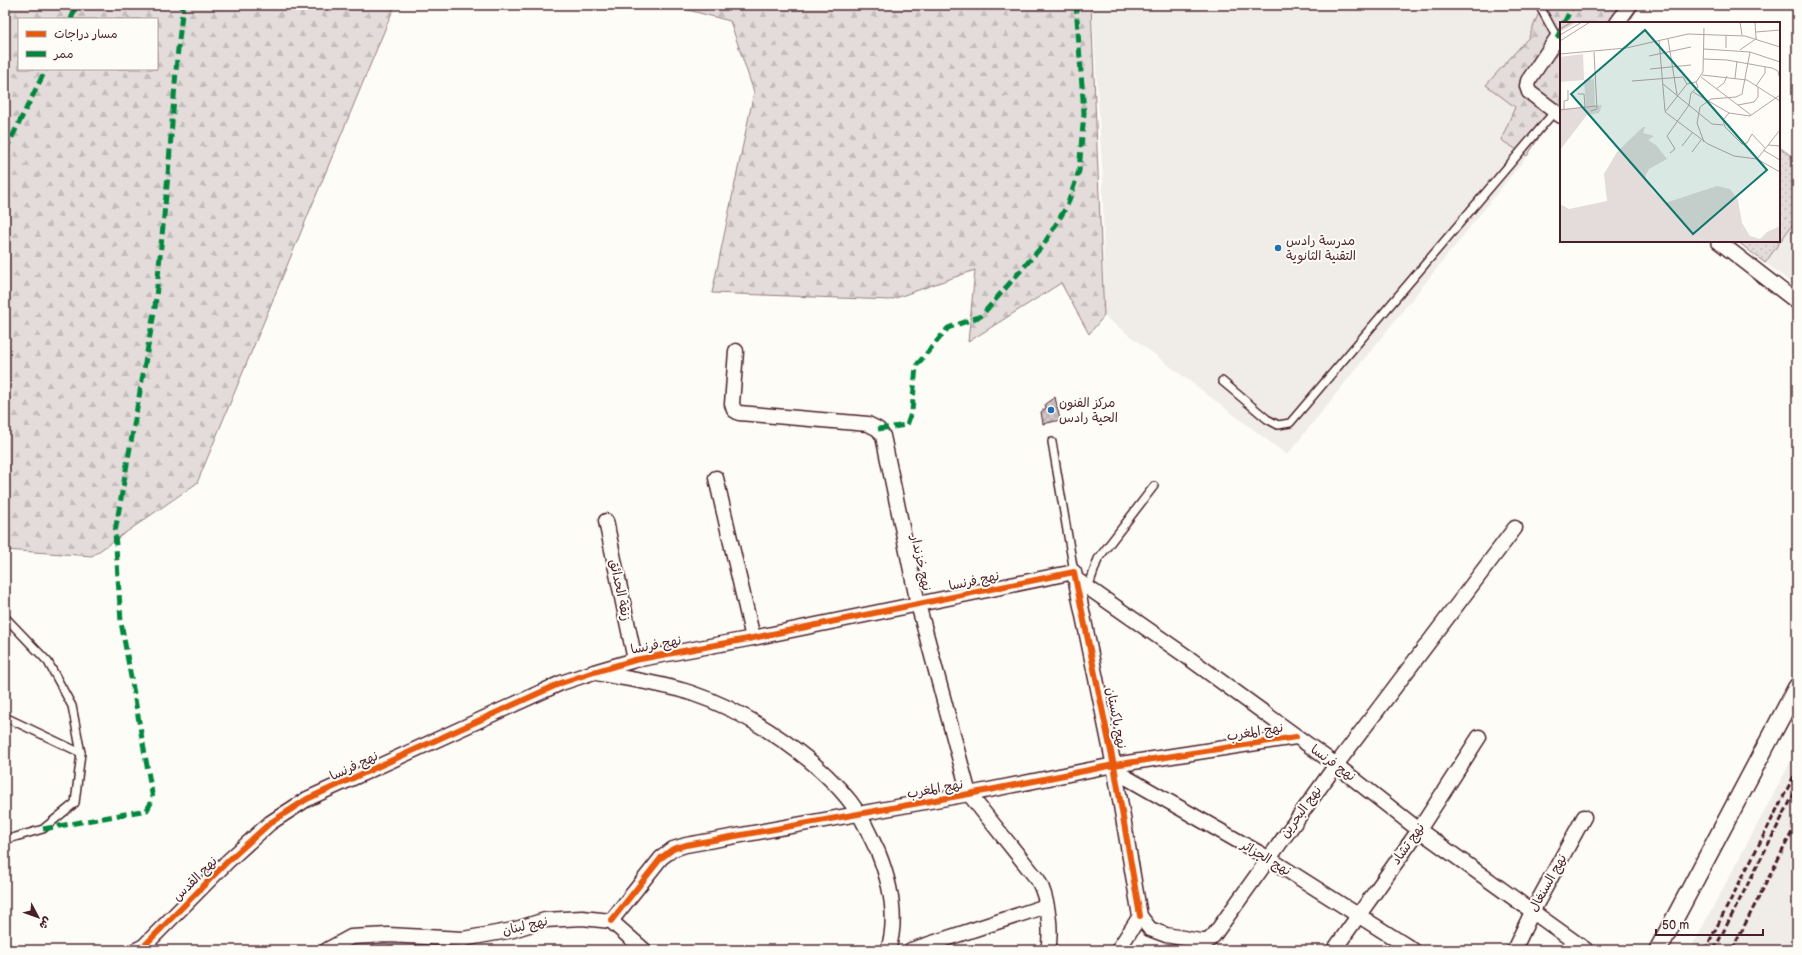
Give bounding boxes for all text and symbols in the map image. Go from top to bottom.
legend [18,18,158,70]
inset map [1560,22,1780,242]
text: مسار دراجات [54,27,118,42]
text: ممر [53,47,73,62]
place label: مدرسة رادس التقنية الثانوية [1286,233,1356,264]
marker: مدرسة رادس التقنية الثانوية [1273,243,1283,253]
place label: مركز الفنون الحية رادس [1059,395,1118,426]
marker: مركز الفنون الحية رادس [1046,405,1056,415]
street label: نهج خزندار [906,533,935,592]
street label: زنقة الحدائق [606,558,634,622]
street label: نهج فرنسا [947,568,1001,595]
street label: نهج فرنسا [629,632,683,659]
street label: نهج باكستان [1101,686,1130,750]
street label: نهج المغرب [1226,720,1285,745]
street label: نهج فرنسا [1307,741,1359,785]
street label: نهج فرنسا [327,748,381,785]
street label: نهج المغرب [906,776,965,803]
street label: نهج البحرين [1277,783,1326,842]
street label: نهج تشاد [1388,820,1429,868]
street label: نهج الجزائر [1237,836,1294,880]
street label: نهج السنغال [1526,851,1571,915]
street label: نهج القدس [169,853,221,905]
north arrow [18,897,58,937]
scale bar [1656,911,1763,937]
street label: نهج لبنان [501,913,549,940]
text: ش [36,914,54,932]
text: 50 m [1662,918,1689,933]

